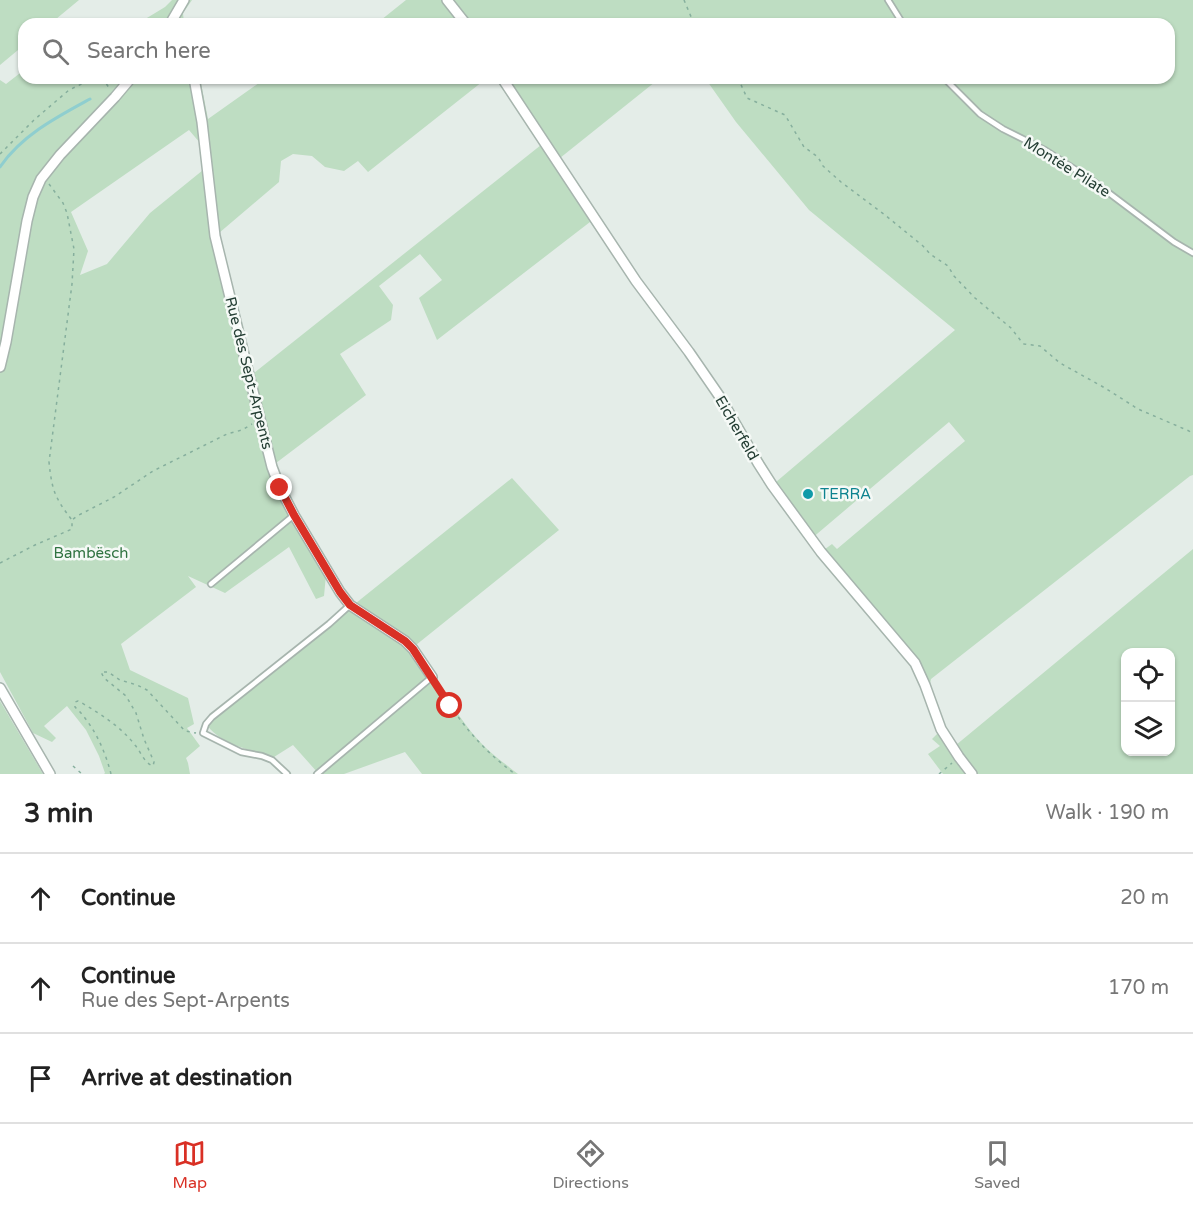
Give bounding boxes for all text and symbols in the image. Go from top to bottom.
search box [18,18,1175,84]
icon: search [39,35,72,68]
text: Search here [87,38,211,64]
street label: Montée Pilate [1020,133,1114,201]
street label: Rue des Sept-Arpents [221,295,277,451]
street label: Eicherfeld [711,392,763,464]
route end [266,474,292,500]
place label: TERRA [820,485,871,503]
marker: TERRA [801,487,815,501]
park label: Bambësch [54,544,128,562]
map controls [1121,648,1175,756]
button: locate [1121,648,1175,702]
route start [436,692,462,718]
button: layers [1121,702,1175,756]
text: 3 min [24,798,93,829]
text: Walk · 190 m [1046,801,1169,825]
icon: ahead [24,882,57,915]
text: Continue [81,885,176,911]
text: 20 m [1120,886,1169,910]
text: Continue [81,963,176,989]
icon: ahead [24,972,57,1005]
text: 170 m [1108,976,1169,1000]
text: Rue des Sept-Arpents [81,989,290,1013]
icon: arrive [24,1062,57,1095]
text: Arrive at destination [81,1065,292,1091]
tab: Map [173,1137,207,1193]
tab: Directions [552,1137,629,1193]
tab: Saved [974,1137,1020,1193]

